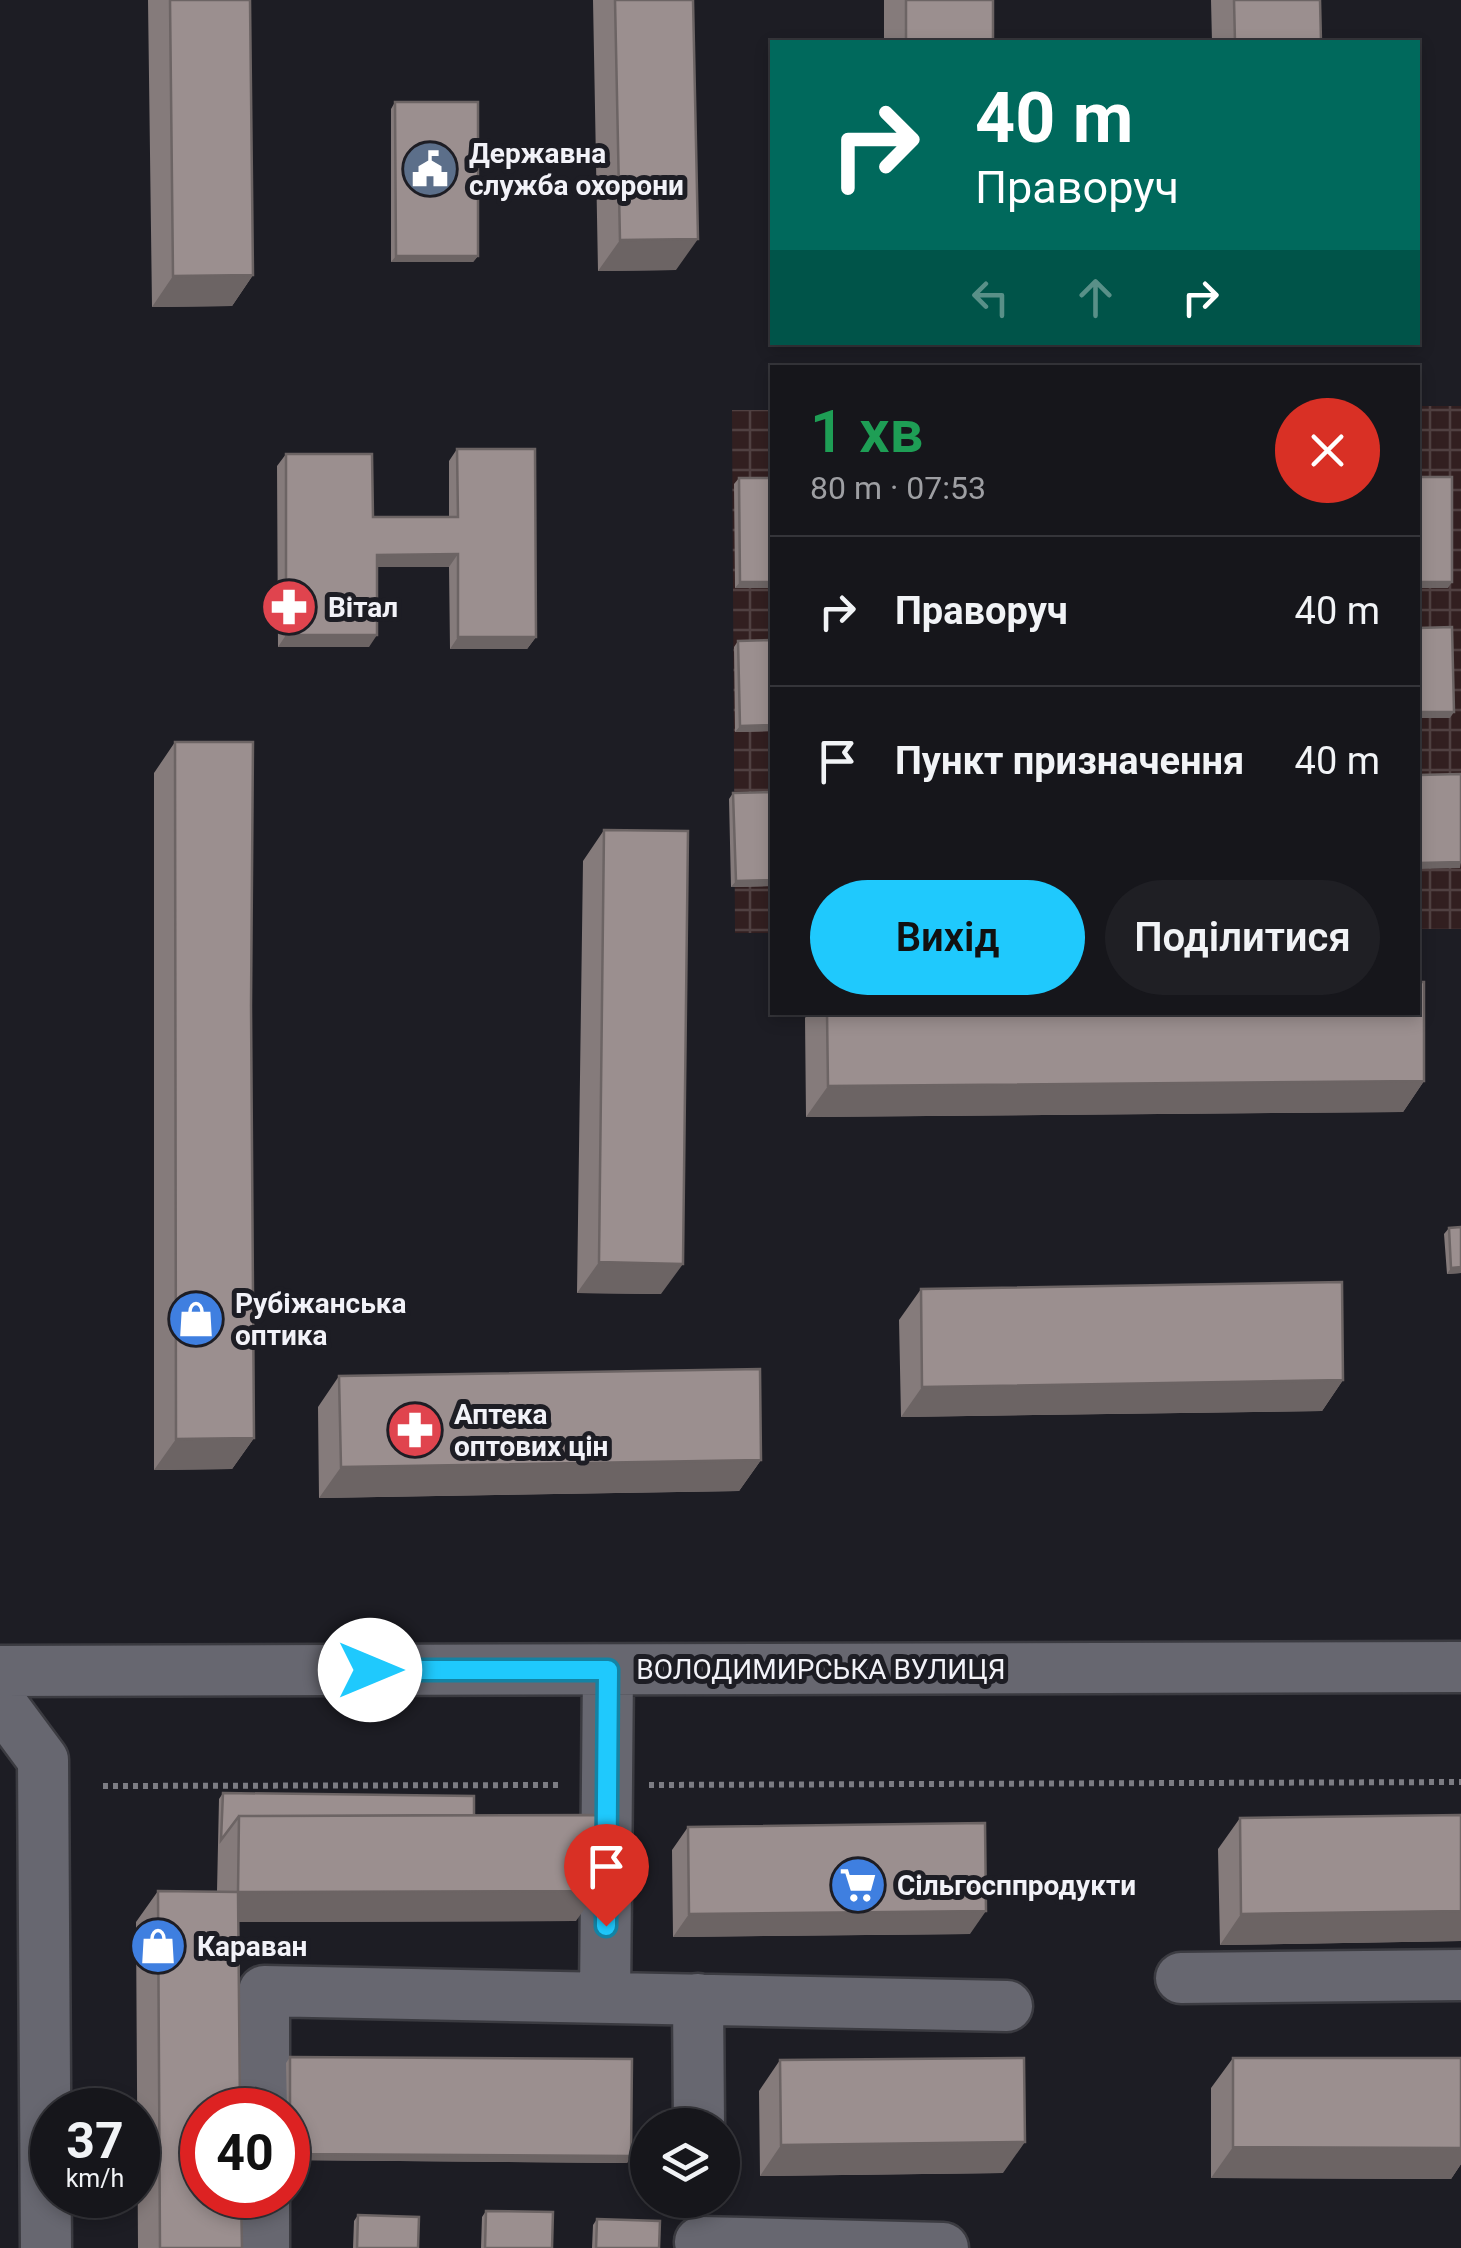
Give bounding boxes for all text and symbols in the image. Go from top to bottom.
text: 40 m [975,77,1133,159]
icon: right [810,80,940,210]
place label: Державна служба охорони [469,137,684,202]
public building icon: Державна служба охорони [400,139,460,199]
text: Праворуч [975,161,1179,214]
icon: left [963,270,1018,325]
icon: ahead [1068,270,1123,325]
icon: right [1173,270,1228,325]
text: 1 хв [810,396,924,467]
button: close [1275,398,1380,503]
text: 80 m · 07:53 [810,469,986,507]
pharmacy icon: Вітал [259,577,319,637]
icon: right [810,584,865,639]
text: Праворуч [895,589,1068,633]
text: 40 m [1295,589,1380,633]
place label: Вітал [328,591,398,624]
icon: arrive [810,734,865,789]
text: Пункт призначення [895,739,1244,783]
text: 40 m [1295,739,1380,783]
button: Вихід [810,880,1085,995]
button: Поділитися [1105,880,1380,995]
place label: Рубіжанська оптика [235,1287,407,1352]
shop icon: Рубіжанська оптика [166,1289,226,1349]
place label: Аптека оптових цін [454,1398,608,1463]
pharmacy icon: Аптека оптових цін [385,1400,445,1460]
position arrow [318,1618,422,1722]
street label: ВОЛОДИМИРСЬКА ВУЛИЦЯ [636,1653,1006,1686]
pin [564,1824,649,1927]
icon: arrive [579,1839,634,1894]
supermarket icon: Сільгосппродукти [828,1855,888,1915]
place label: Сільгосппродукти [897,1869,1136,1902]
shop icon: Караван [128,1916,188,1976]
place label: Караван [197,1930,307,1963]
speed limit sign: 40 [180,2088,310,2218]
map controls [630,2108,740,2218]
button: layers [630,2108,740,2218]
text: 37 [66,2112,124,2170]
text: km/h [66,2164,124,2193]

